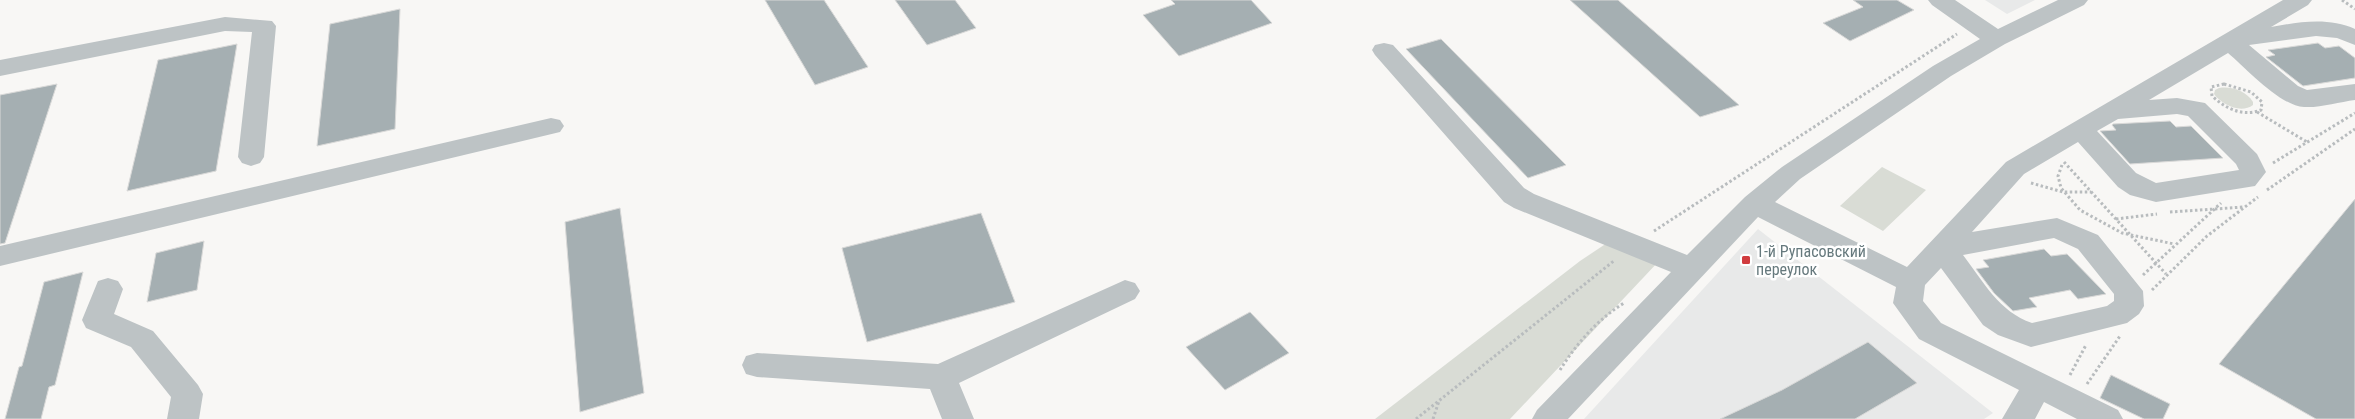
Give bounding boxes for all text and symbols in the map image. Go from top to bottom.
place label: 1-й Рупасовский переулок [1756,242,1866,279]
marker: 1-й Рупасовский переулок [1740,254,1752,266]

